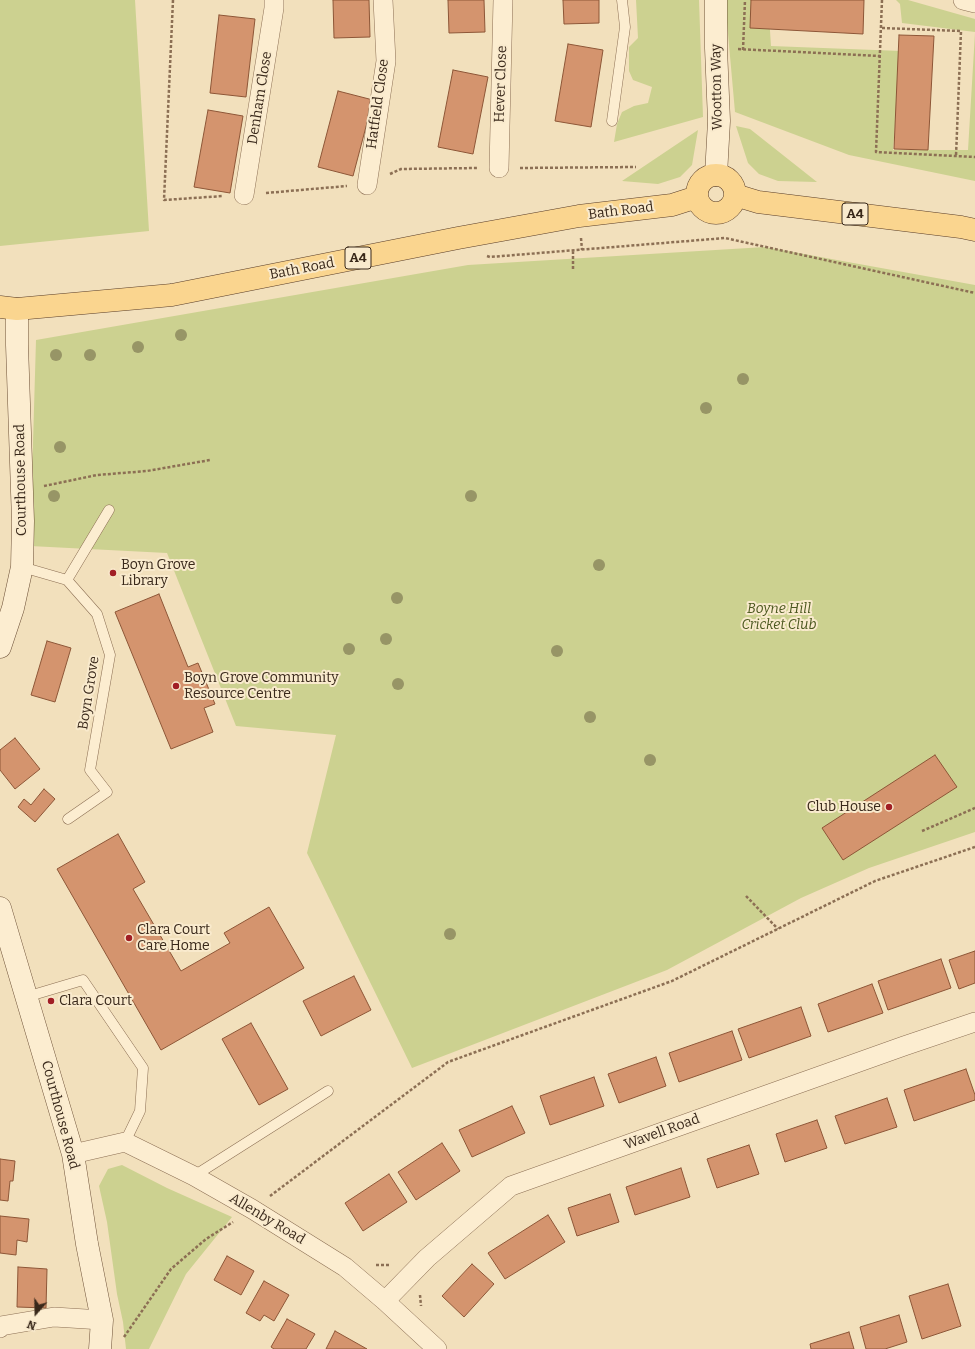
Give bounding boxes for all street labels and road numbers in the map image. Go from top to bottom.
street label: Wootton Way [708,43,726,131]
street label: Hever Close [491,45,511,123]
street label: Denham Close [244,50,276,146]
street label: Hatfield Close [363,58,393,150]
street label: Bath Road [587,199,655,223]
road number: A4 [842,203,868,225]
road number: A4 [345,247,371,269]
street label: Bath Road [268,254,336,284]
street label: Courthouse Road [12,424,30,536]
street label: Boyn Grove [75,655,103,731]
street label: Courthouse Road [37,1059,83,1171]
street label: Wavell Road [622,1111,702,1153]
street label: Allenby Road [226,1190,308,1248]

